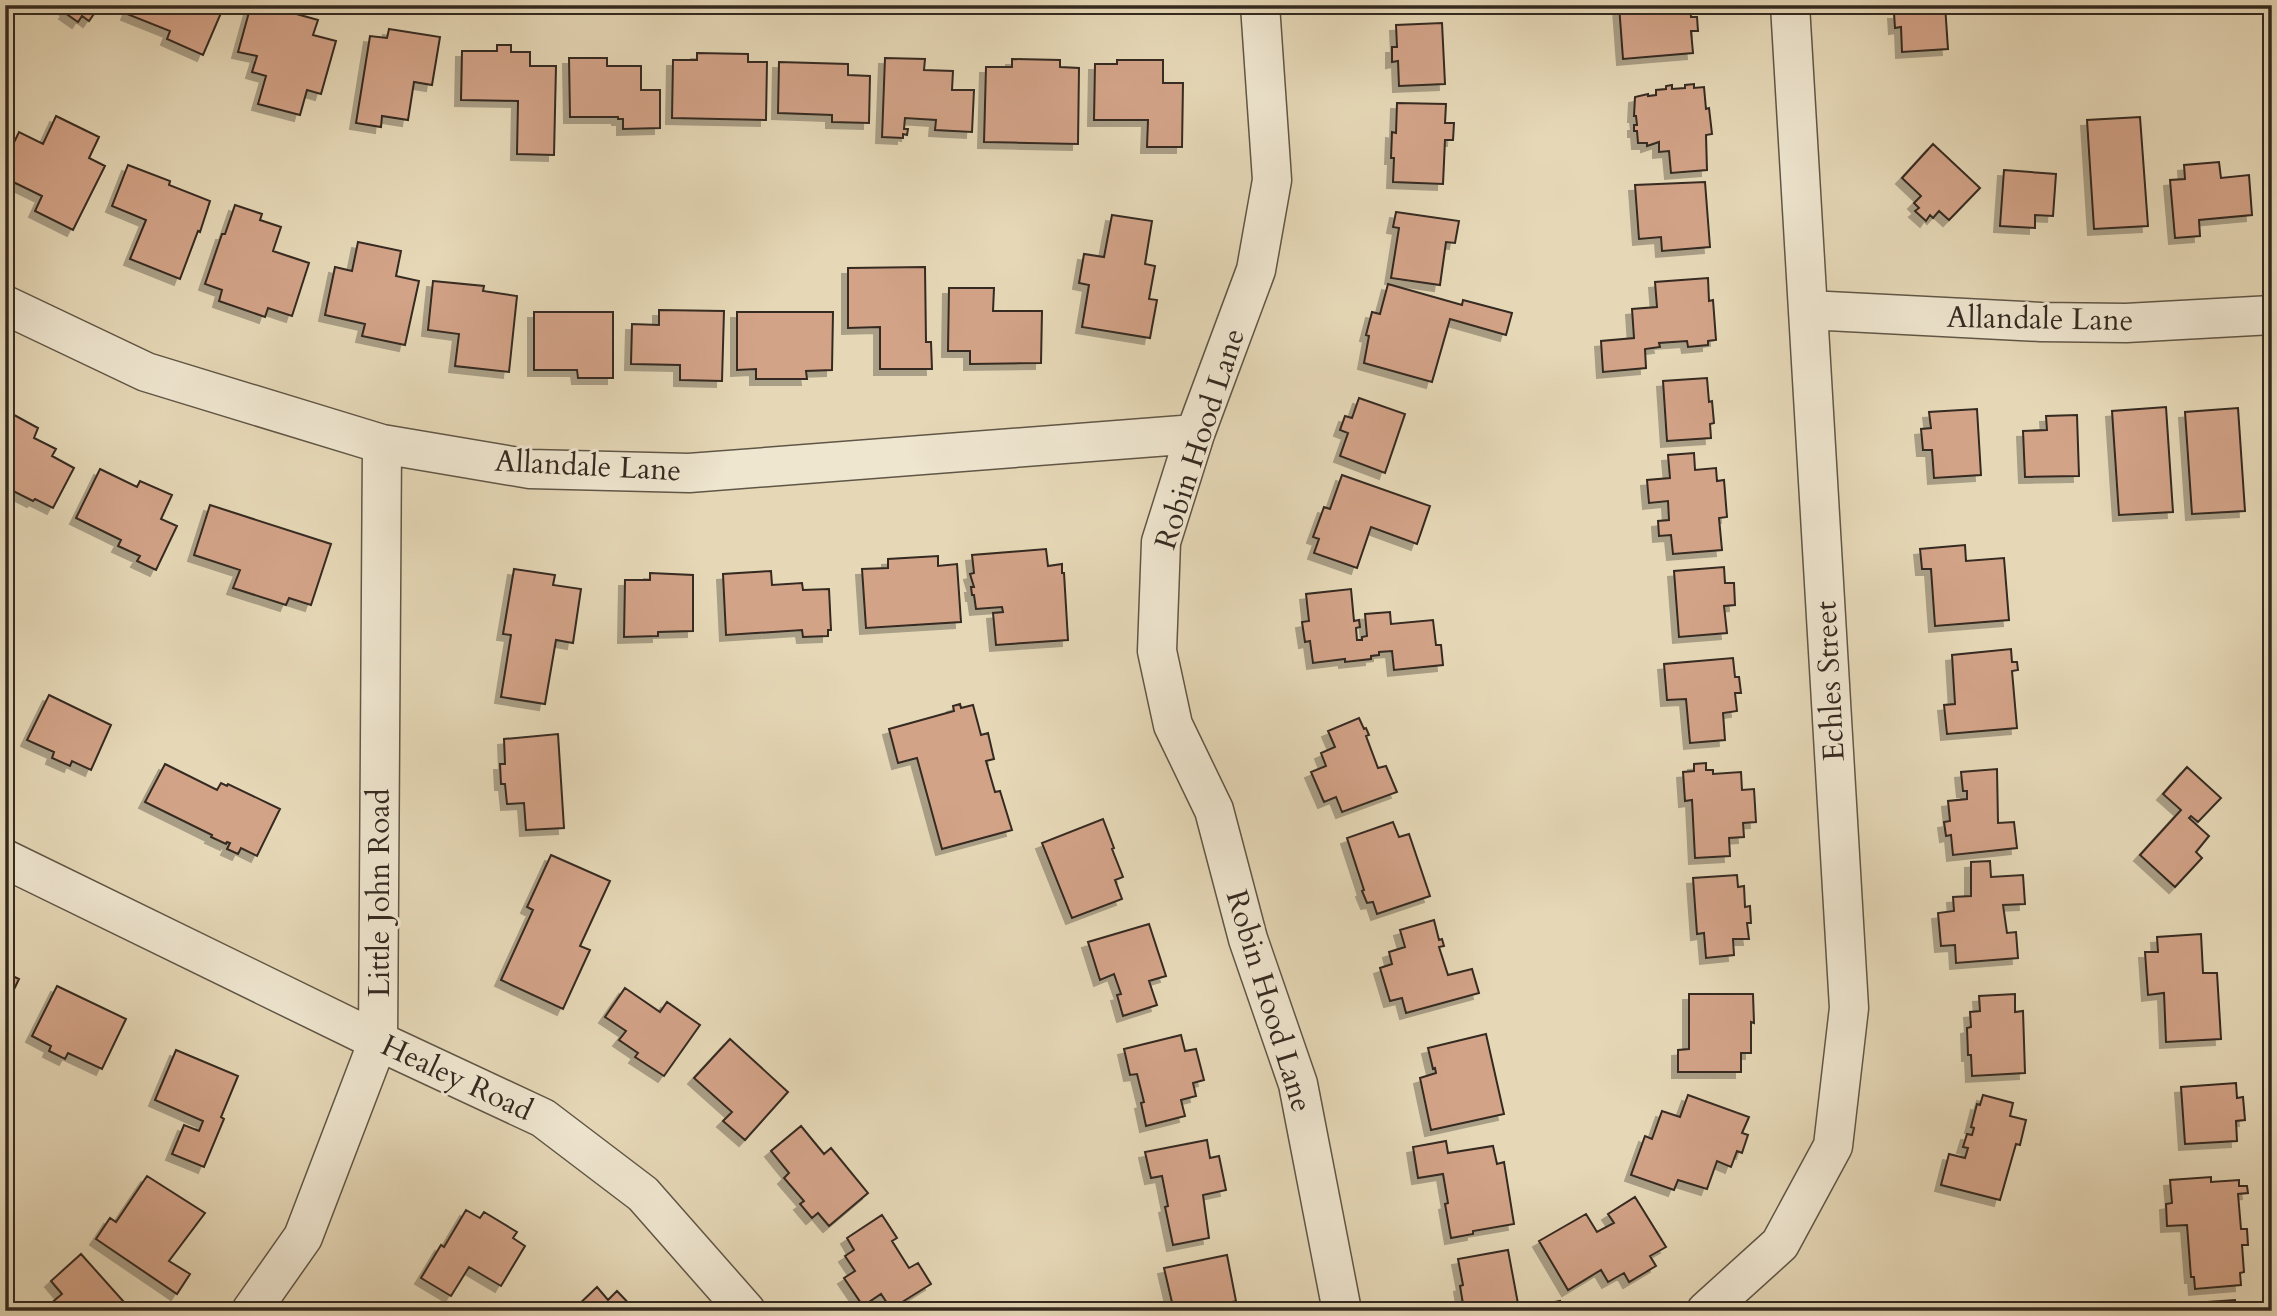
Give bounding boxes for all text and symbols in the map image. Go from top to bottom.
street label: Allandale Lane [1946,297,2134,341]
street label: Robin Hood Lane [1145,323,1255,555]
street label: Allandale Lane [494,441,682,491]
street label: Echles Street [1805,599,1855,762]
street label: Little John Road [359,789,400,997]
street label: Robin Hood Lane [1216,885,1322,1117]
street label: Healey Road [375,1025,539,1131]

